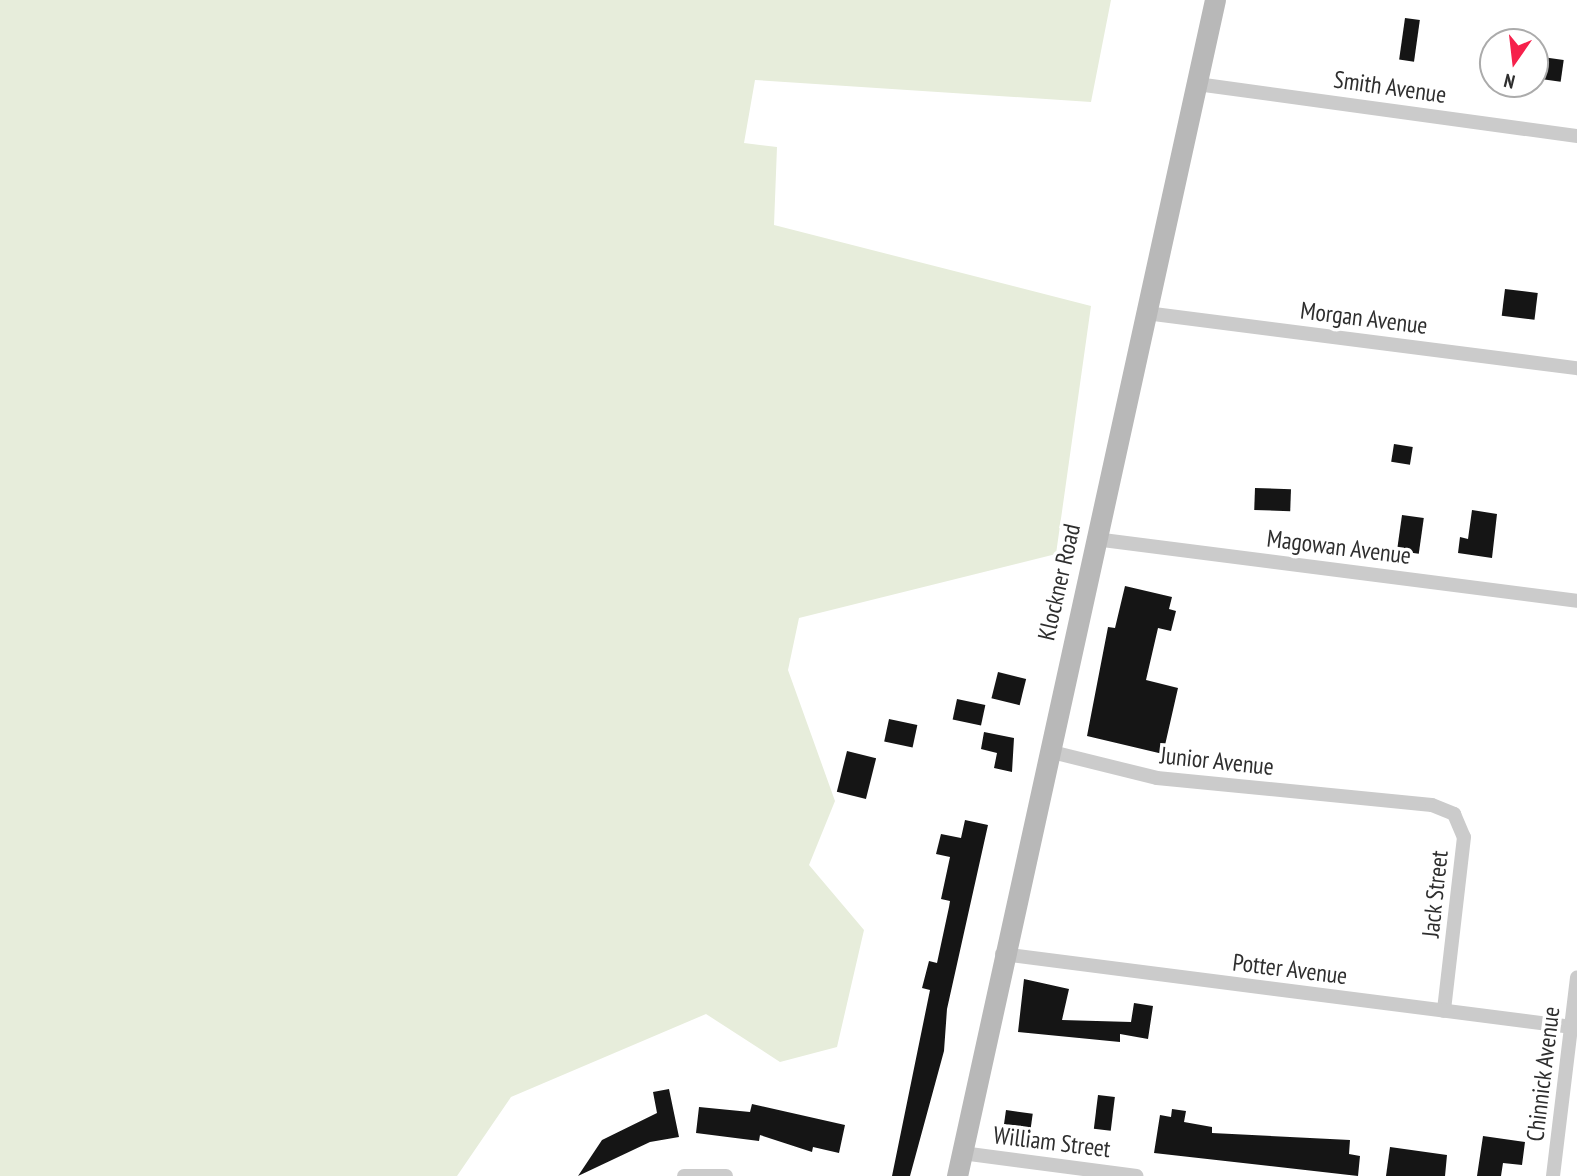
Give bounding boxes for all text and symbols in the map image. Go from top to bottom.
north arrow [1479,28,1549,98]
street label: Smith Avenue [1332,65,1448,109]
text: N [1502,69,1517,94]
street label: Morgan Avenue [1298,296,1430,340]
street label: Klockner Road [1032,521,1086,643]
street label: Magowan Avenue [1265,524,1413,570]
street label: Junior Avenue [1158,741,1276,781]
street label: Jack Street [1416,849,1454,939]
street label: Potter Avenue [1231,948,1349,990]
street label: Chinnick Avenue [1520,1004,1566,1144]
street label: William Street [992,1121,1112,1163]

